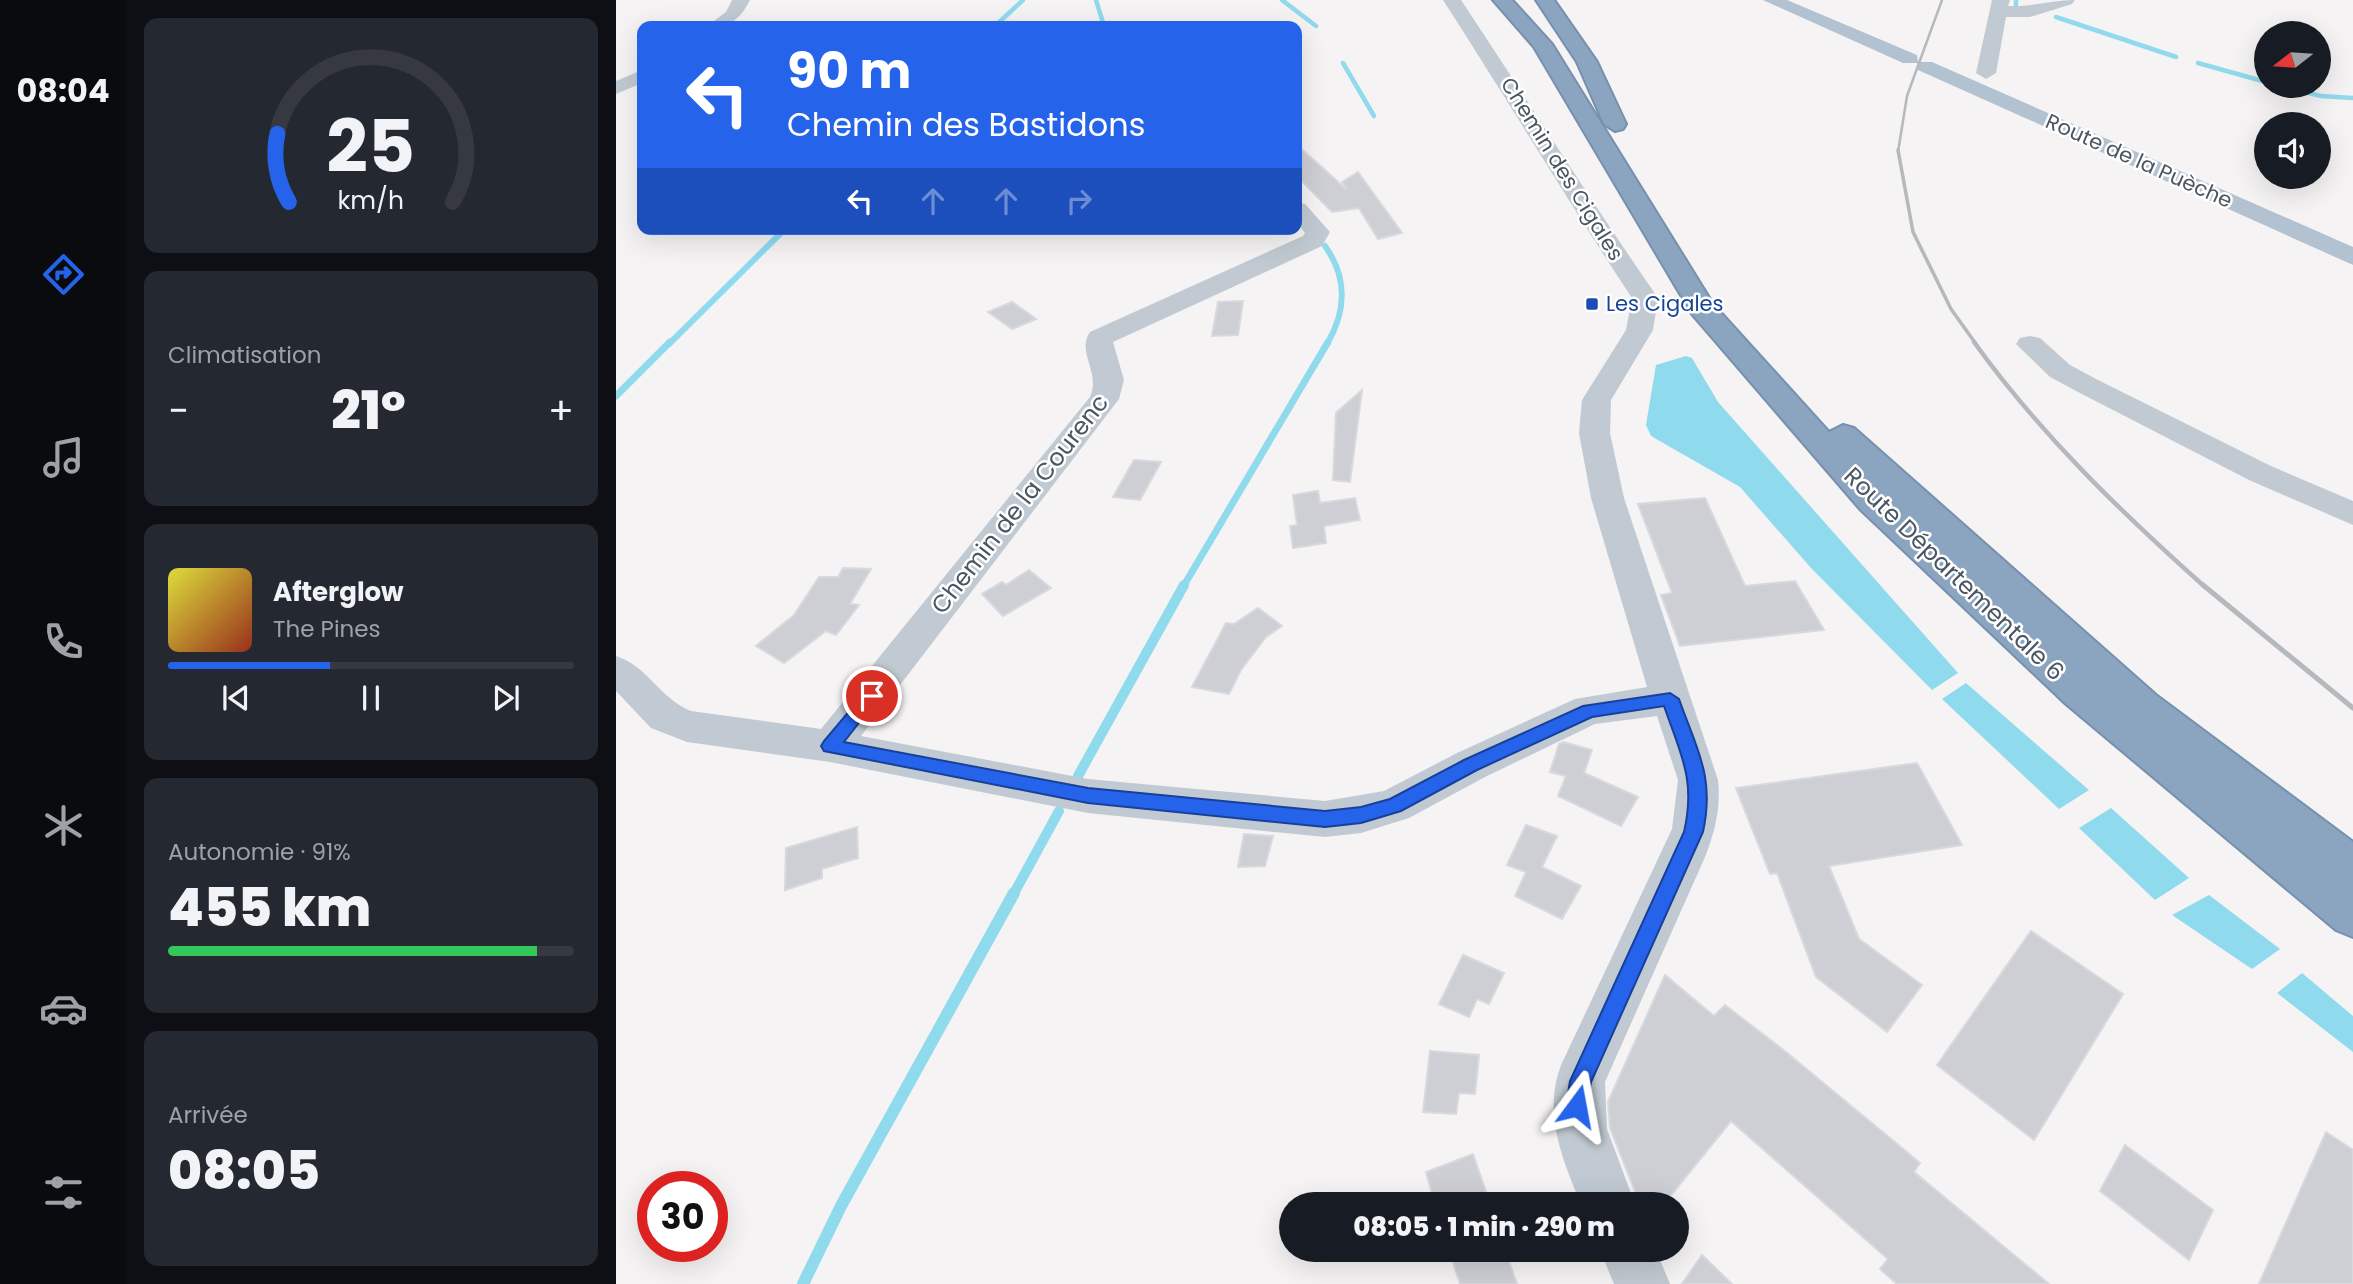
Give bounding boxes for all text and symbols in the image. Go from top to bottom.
north arrow [2254,21,2331,98]
map controls [2254,21,2331,189]
text: 90 m [787,37,911,105]
icon: left [672,49,763,140]
text: 08:04 [16,68,110,113]
street label: Chemin des Cigales [1494,71,1631,266]
text: 25 [327,96,415,197]
text: Chemin des Bastidons [787,102,1145,147]
street label: Route de la Puèche [2041,106,2237,215]
button: sound [2254,112,2331,189]
text: km/h [338,182,404,217]
icon: left [841,182,879,220]
icon: ahead [914,182,952,220]
icon: ahead [987,182,1025,220]
icon: right [1060,182,1098,220]
icon: directions [39,250,88,299]
place label: Les Cigales [1606,289,1724,318]
marker: Les Cigales [1584,296,1600,312]
text: Climatisation [168,339,321,371]
text: 21° [331,374,406,447]
text: − [168,384,189,437]
text: + [548,384,574,437]
street label: Chemin de la Courenc [923,387,1116,620]
icon: music [39,433,88,482]
street label: Route Départementale 6 [1837,459,2072,688]
text: Afterglow [273,574,404,610]
text: The Pines [273,613,381,645]
icon: phone [39,617,88,666]
pin [842,666,902,726]
icon: arrive [853,677,891,715]
icon: previous [217,679,255,717]
icon: pause [352,679,390,717]
icon: next [487,679,525,717]
icon: climate [39,801,88,850]
text: Autonomie · 91% [168,836,351,868]
text: 455 km [168,871,371,944]
icon: car [39,984,88,1033]
position arrow [1540,1069,1614,1143]
text: Arrivée [168,1099,248,1131]
text: 08:05 [168,1134,320,1207]
icon: filters [39,1168,88,1217]
speed limit sign: 30 [637,1171,728,1262]
text: 08:05 · 1 min · 290 m [1353,1209,1615,1245]

